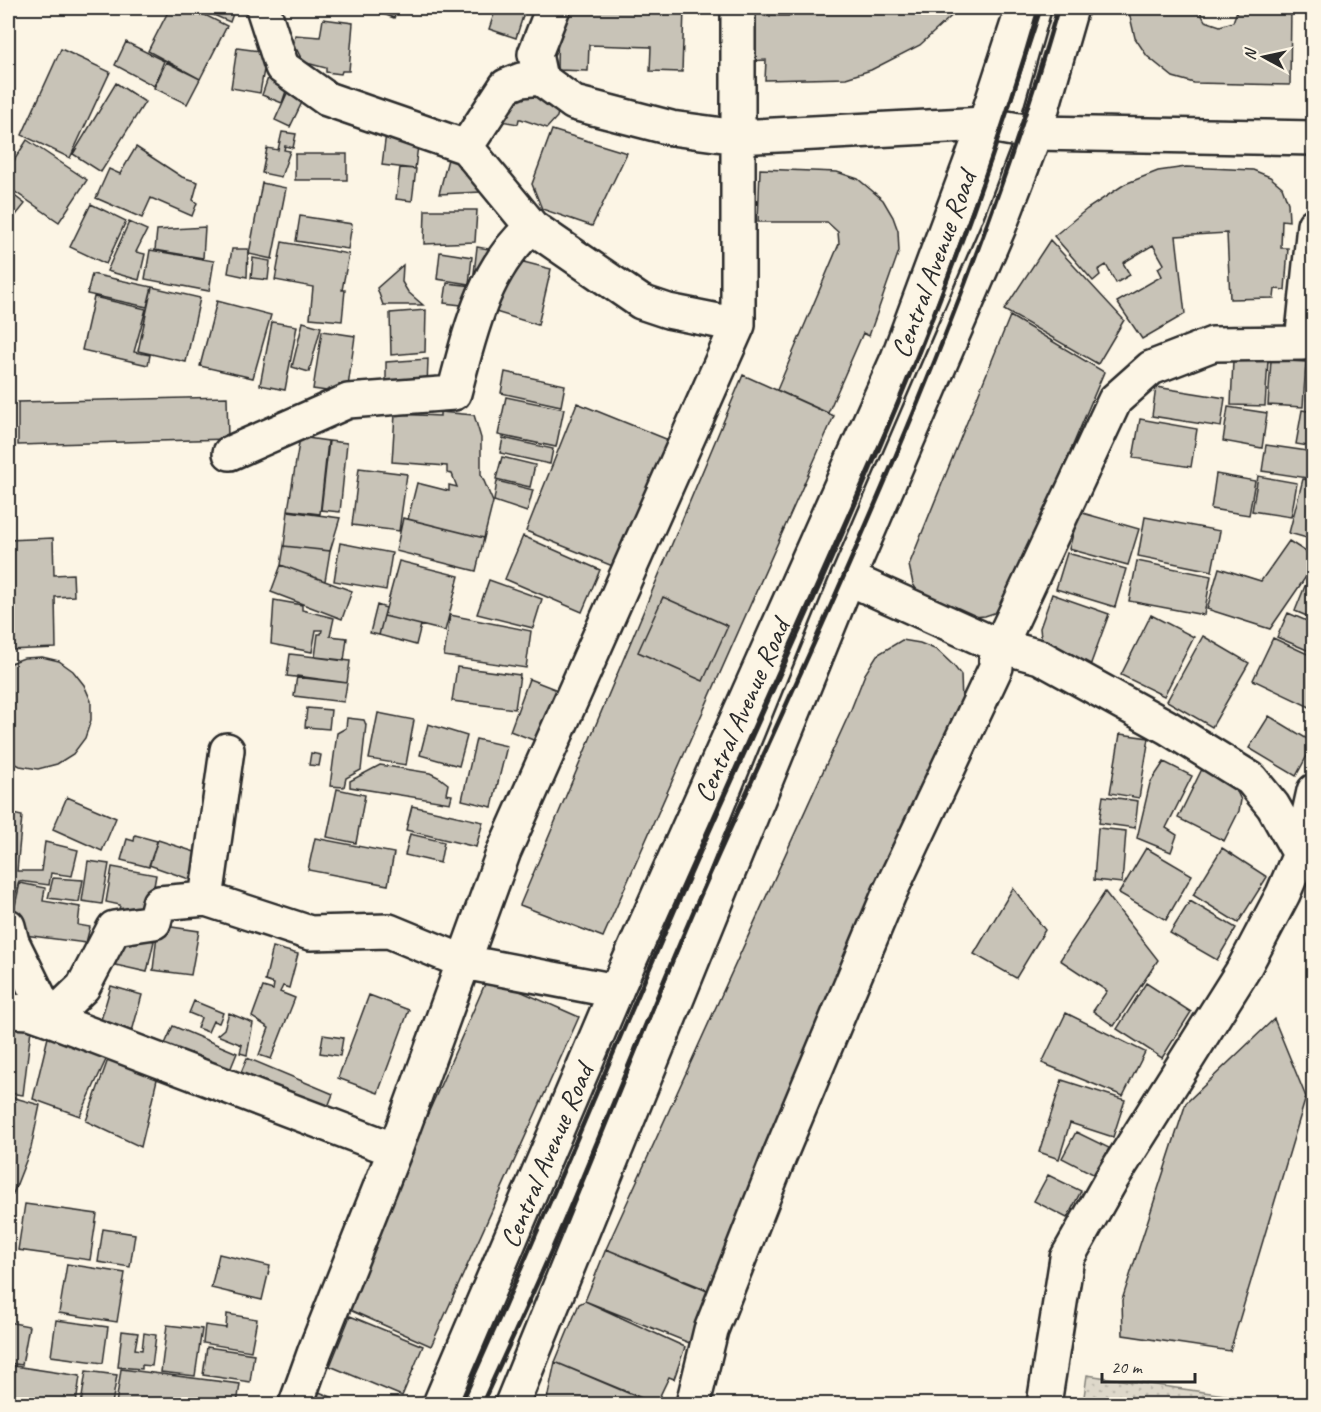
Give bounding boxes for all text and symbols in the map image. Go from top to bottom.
north arrow [1234,27,1294,87]
text: N [1240,46,1261,61]
street label: Central Avenue Road [882,162,985,362]
street label: Central Avenue Road [685,610,799,807]
street label: Central Avenue Road [491,1055,602,1253]
scale bar [1102,1346,1195,1384]
text: 20 m [1111,1356,1144,1378]

